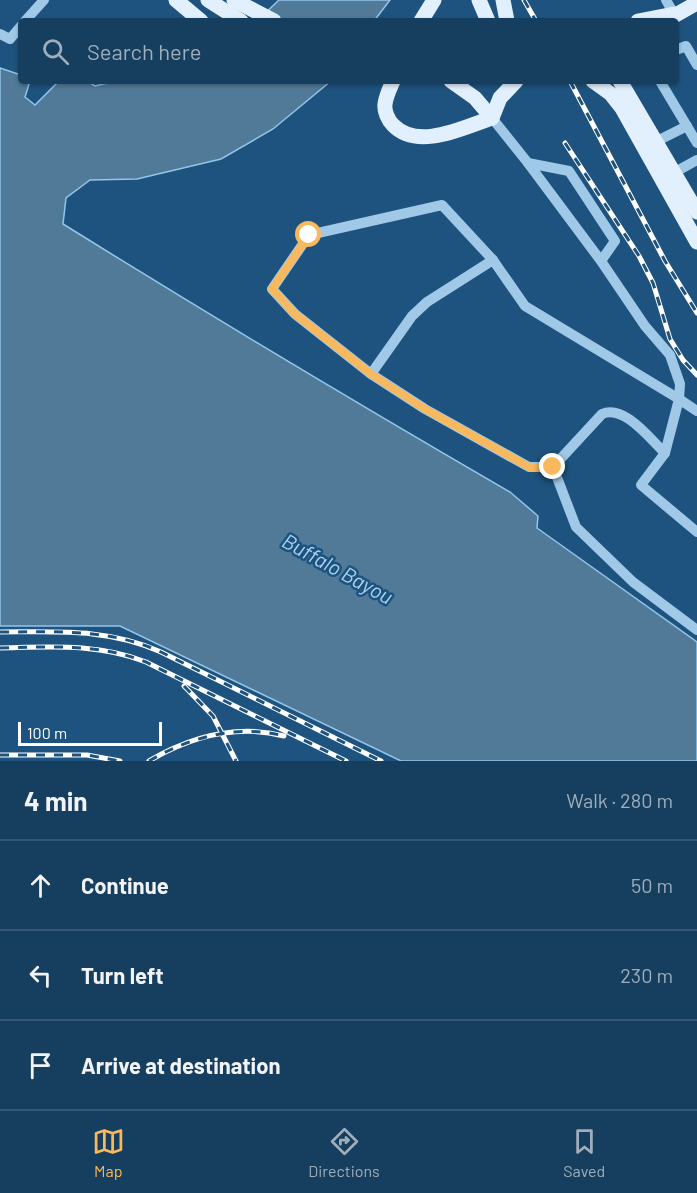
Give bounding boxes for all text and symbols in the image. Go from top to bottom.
search box [18,18,679,84]
icon: search [39,35,72,68]
text: Search here [87,38,201,64]
route start [295,221,321,247]
route end [539,453,565,479]
water label: Buffalo Bayou [278,527,398,609]
scale bar [18,719,162,746]
text: 100 m [27,723,67,742]
text: 4 min [24,785,88,816]
text: Walk · 280 m [566,788,673,812]
icon: ahead [24,869,57,902]
text: Continue [81,872,169,898]
text: 50 m [631,873,673,897]
icon: left [24,959,57,992]
text: Turn left [81,962,164,988]
text: 230 m [620,963,673,987]
icon: arrive [24,1049,57,1082]
text: Arrive at destination [81,1052,280,1078]
tab: Map [92,1125,125,1180]
tab: Directions [308,1125,380,1180]
tab: Saved [563,1125,605,1180]

